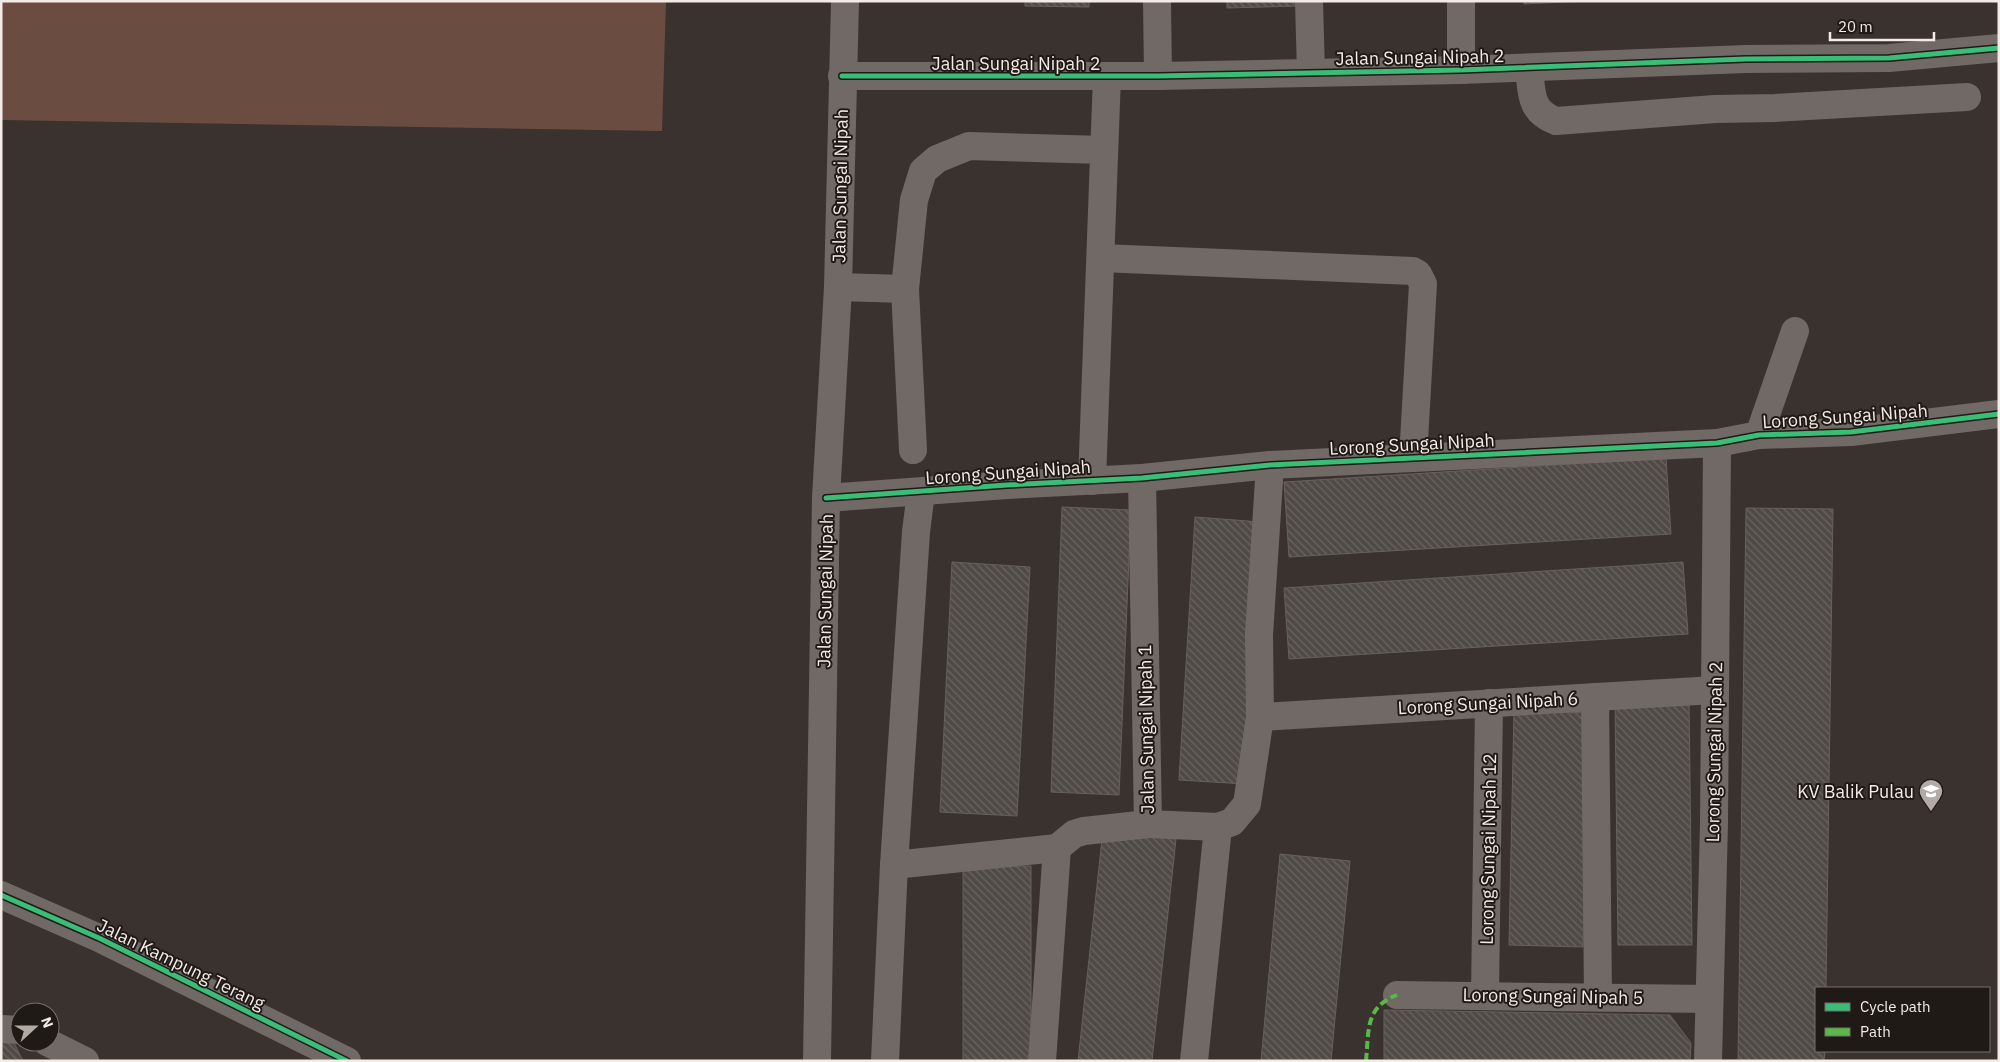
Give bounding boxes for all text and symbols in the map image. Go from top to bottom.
scale bar [1830,10,1934,42]
text: 20 m [1838,17,1873,36]
street label: Jalan Sungai Nipah 2 [1335,44,1505,70]
street label: Jalan Sungai Nipah 2 [931,52,1101,75]
street label: Jalan Sungai Nipah [827,109,853,263]
street label: Lorong Sungai Nipah [1762,399,1928,433]
street label: Lorong Sungai Nipah [1329,428,1495,460]
street label: Lorong Sungai Nipah [925,455,1091,489]
street label: Jalan Sungai Nipah [812,514,838,668]
street label: Jalan Sungai Nipah 1 [1133,644,1159,814]
street label: Lorong Sungai Nipah 2 [1701,661,1727,843]
street label: Lorong Sungai Nipah 6 [1397,687,1579,719]
street label: Lorong Sungai Nipah 12 [1475,753,1501,945]
school or university icon: KV Balik Pulau [1918,778,1944,812]
place label: KV Balik Pulau [1797,780,1914,803]
street label: Jalan Kampung Terang [93,913,269,1015]
street label: Lorong Sungai Nipah 5 [1462,983,1644,1009]
legend [1815,987,1990,1052]
text: Cycle path [1860,997,1931,1016]
north arrow [10,1002,60,1052]
text: N [37,1014,57,1030]
text: Path [1860,1022,1891,1041]

